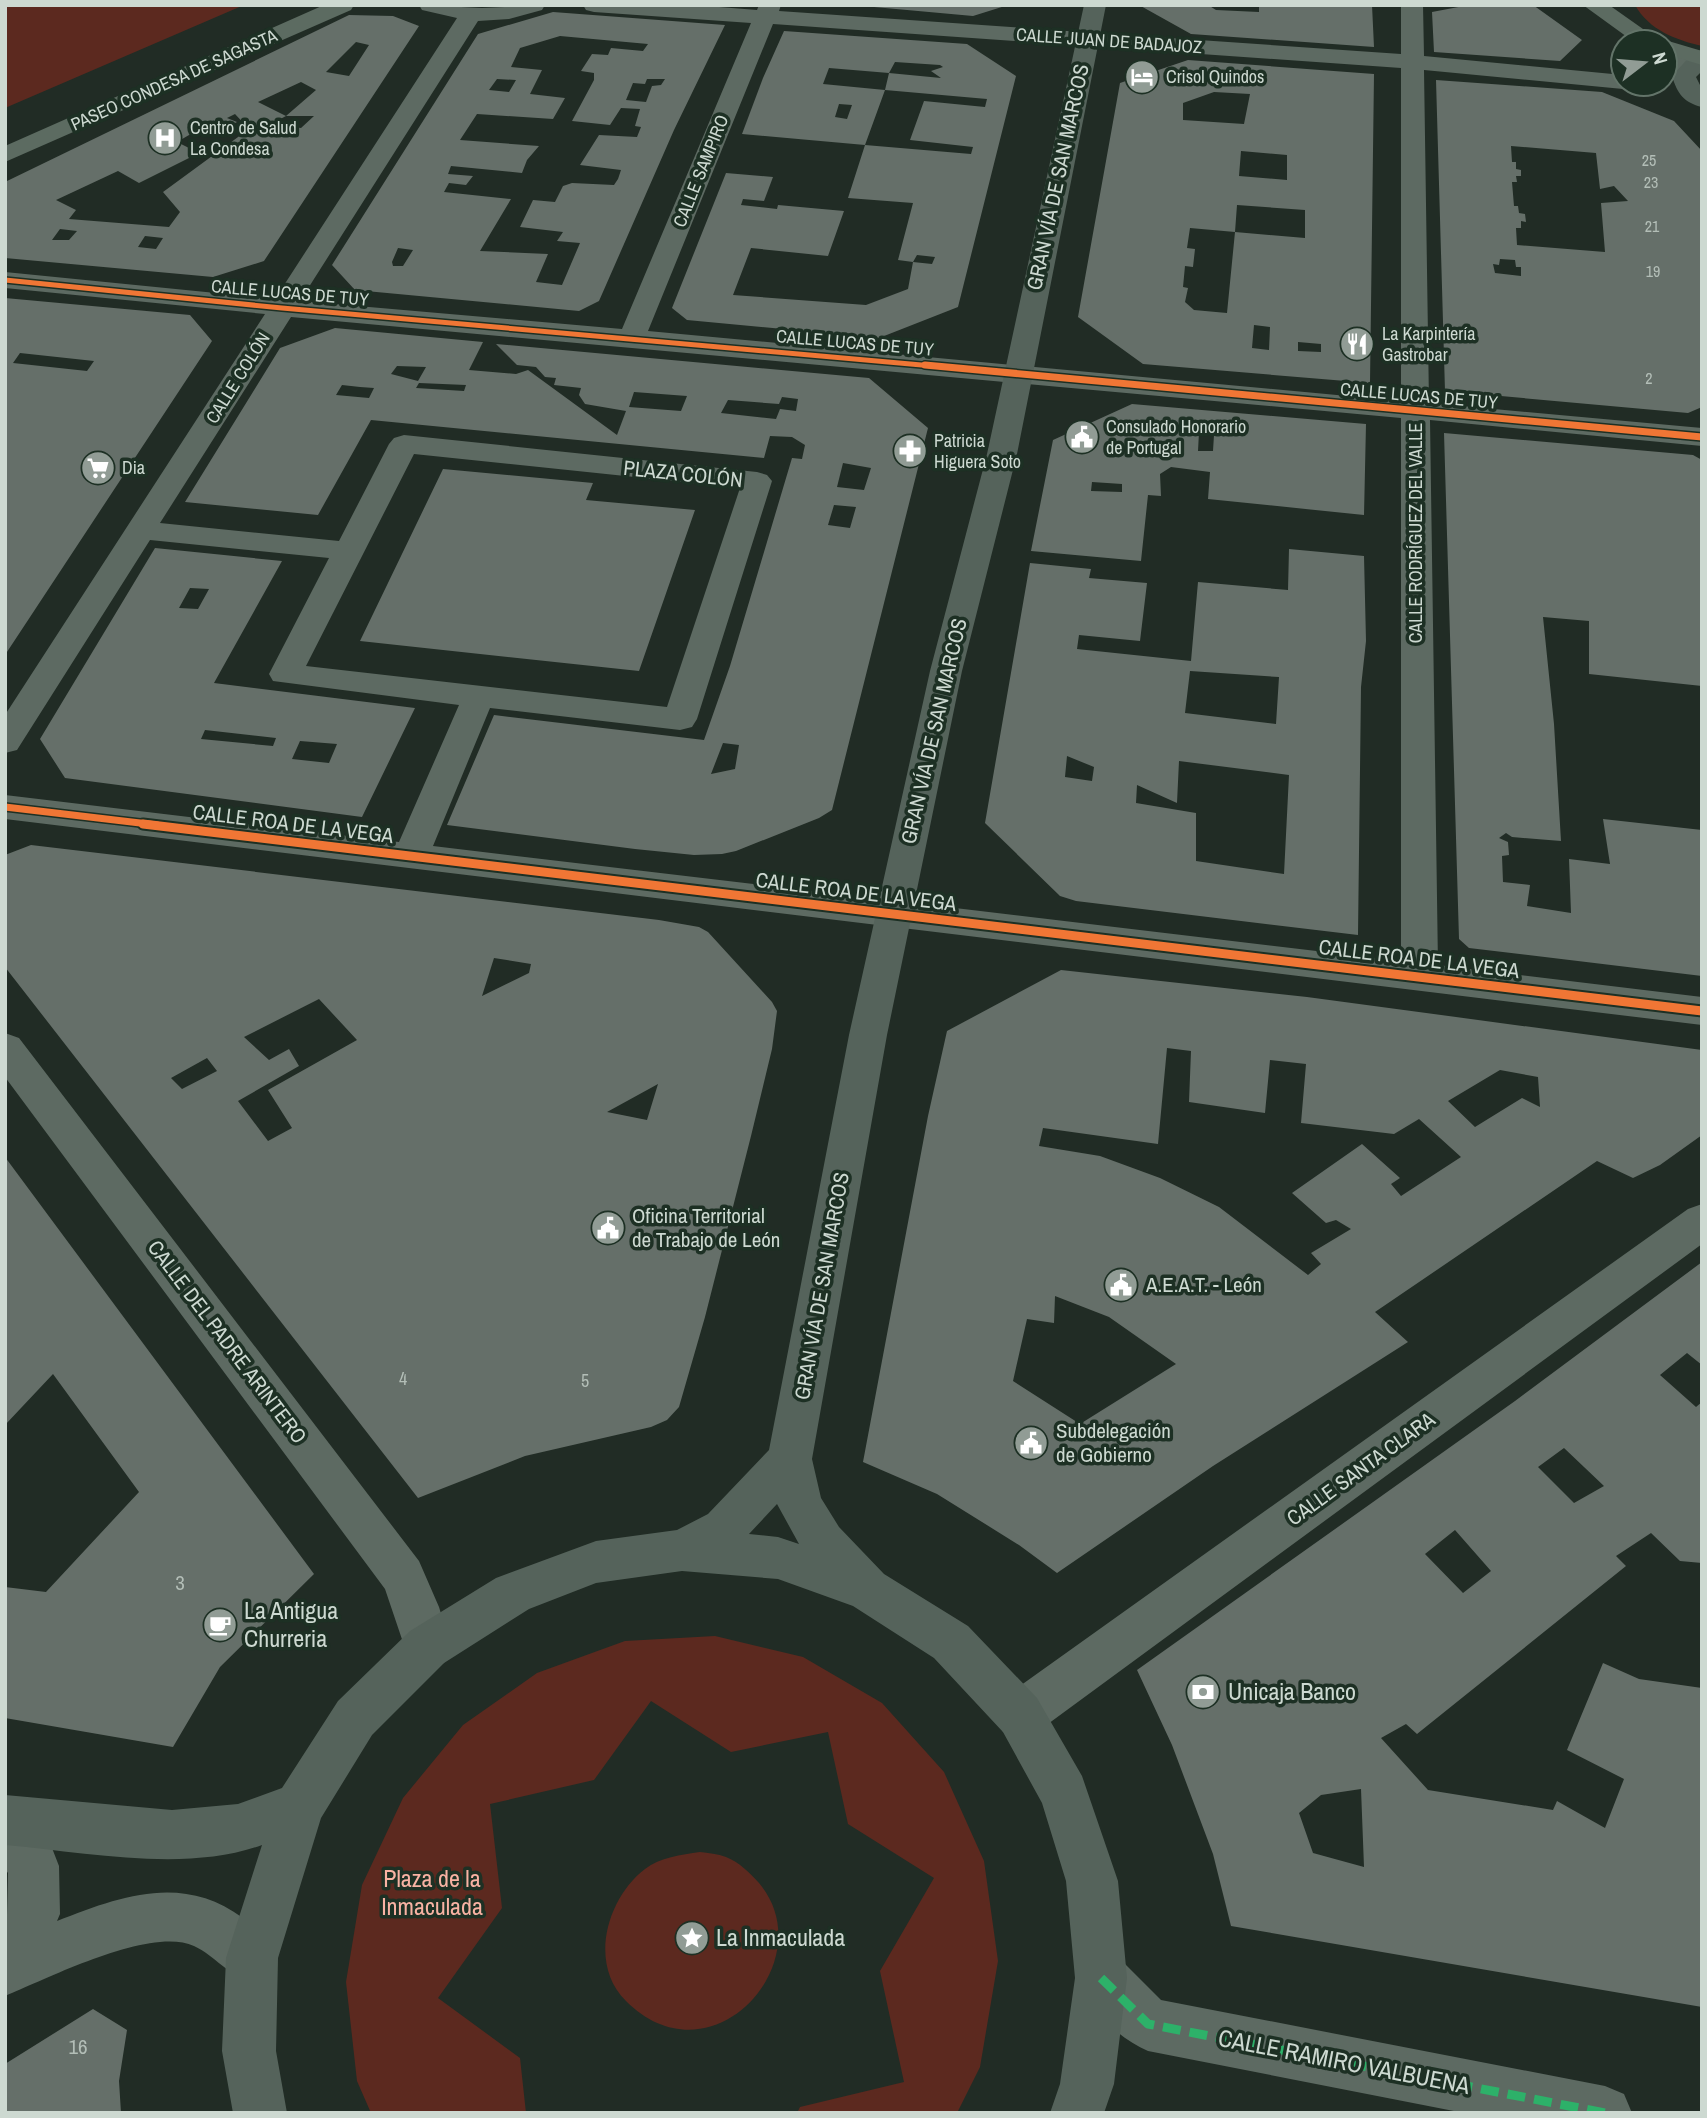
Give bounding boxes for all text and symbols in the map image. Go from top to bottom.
street label: CALLE JUAN DE BADAJOZ [1015,22,1203,59]
street label: PASEO CONDESA DE SAGASTA [67,23,281,136]
north arrow [1609,28,1679,98]
text: N [1646,49,1674,67]
hotel icon: Crisol Quindos [1123,58,1161,96]
street label: GRAN VÍA DE SAN MARCOS [1019,61,1096,293]
place label: Crisol Quindos [1166,64,1264,89]
street label: CALLE SAMPIRO [667,111,734,231]
place label: Centro de Salud La Condesa [190,115,297,161]
hospital icon: Centro de Salud La Condesa [146,119,184,157]
house number: 25 [1642,149,1656,171]
house number: 23 [1644,171,1658,193]
house number: 21 [1645,215,1660,237]
house number: 19 [1646,260,1660,282]
street label: CALLE LUCAS DE TUY [210,273,370,312]
place label: La Karpintería Gastrobar [1382,321,1476,367]
street label: CALLE LUCAS DE TUY [775,323,935,362]
restaurant icon: La Karpintería Gastrobar [1338,325,1376,363]
street label: CALLE COLÓN [200,327,276,428]
house number: 2 [1645,367,1653,389]
street label: CALLE LUCAS DE TUY [1339,376,1499,415]
place label: Consulado Honorario de Portugal [1106,414,1246,460]
public building icon: Consulado Honorario de Portugal [1063,418,1101,456]
street label: CALLE RODRÍGUEZ DEL VALLE [1403,423,1428,643]
place label: Patricia Higuera Soto [934,428,1021,474]
pharmacy icon: Patricia Higuera Soto [891,432,929,470]
supermarket icon: Dia [79,449,117,487]
street label: PLAZA COLÓN [622,453,744,494]
place label: Dia [122,455,145,480]
street label: GRAN VÍA DE SAN MARCOS [893,615,974,847]
street label: CALLE ROA DE LA VEGA [191,797,396,850]
street label: CALLE ROA DE LA VEGA [754,865,959,918]
street label: CALLE ROA DE LA VEGA [1317,932,1522,985]
street label: GRAN VÍA DE SAN MARCOS [787,1170,856,1402]
place label: Oficina Territorial de Trabajo de León [632,1201,780,1254]
public building icon: Oficina Territorial de Trabajo de León [589,1209,627,1247]
street label: CALLE DEL PADRE ARINTERO [141,1234,314,1449]
public building icon: A.E.A.T. - León [1102,1266,1140,1304]
place label: A.E.A.T. - León [1145,1270,1262,1299]
house number: 4 [399,1366,407,1391]
house number: 5 [581,1368,589,1393]
street label: CALLE SANTA CLARA [1281,1405,1441,1532]
place label: Subdelegación de Gobierno [1056,1416,1171,1469]
public building icon: Subdelegación de Gobierno [1012,1424,1050,1462]
house number: 3 [175,1568,185,1597]
place label: La Antigua Churreria [244,1594,338,1654]
cafe icon: La Antigua Churreria [201,1606,239,1644]
bank icon: Unicaja Banco [1184,1673,1222,1711]
place label: Unicaja Banco [1228,1675,1356,1707]
park label: Plaza de la Inmaculada [381,1862,483,1922]
place icon: La Inmaculada [673,1919,711,1957]
place label: La Inmaculada [716,1921,845,1953]
street label: CALLE RAMIRO VALBUENA [1216,2021,1474,2101]
house number: 16 [68,2032,88,2061]

